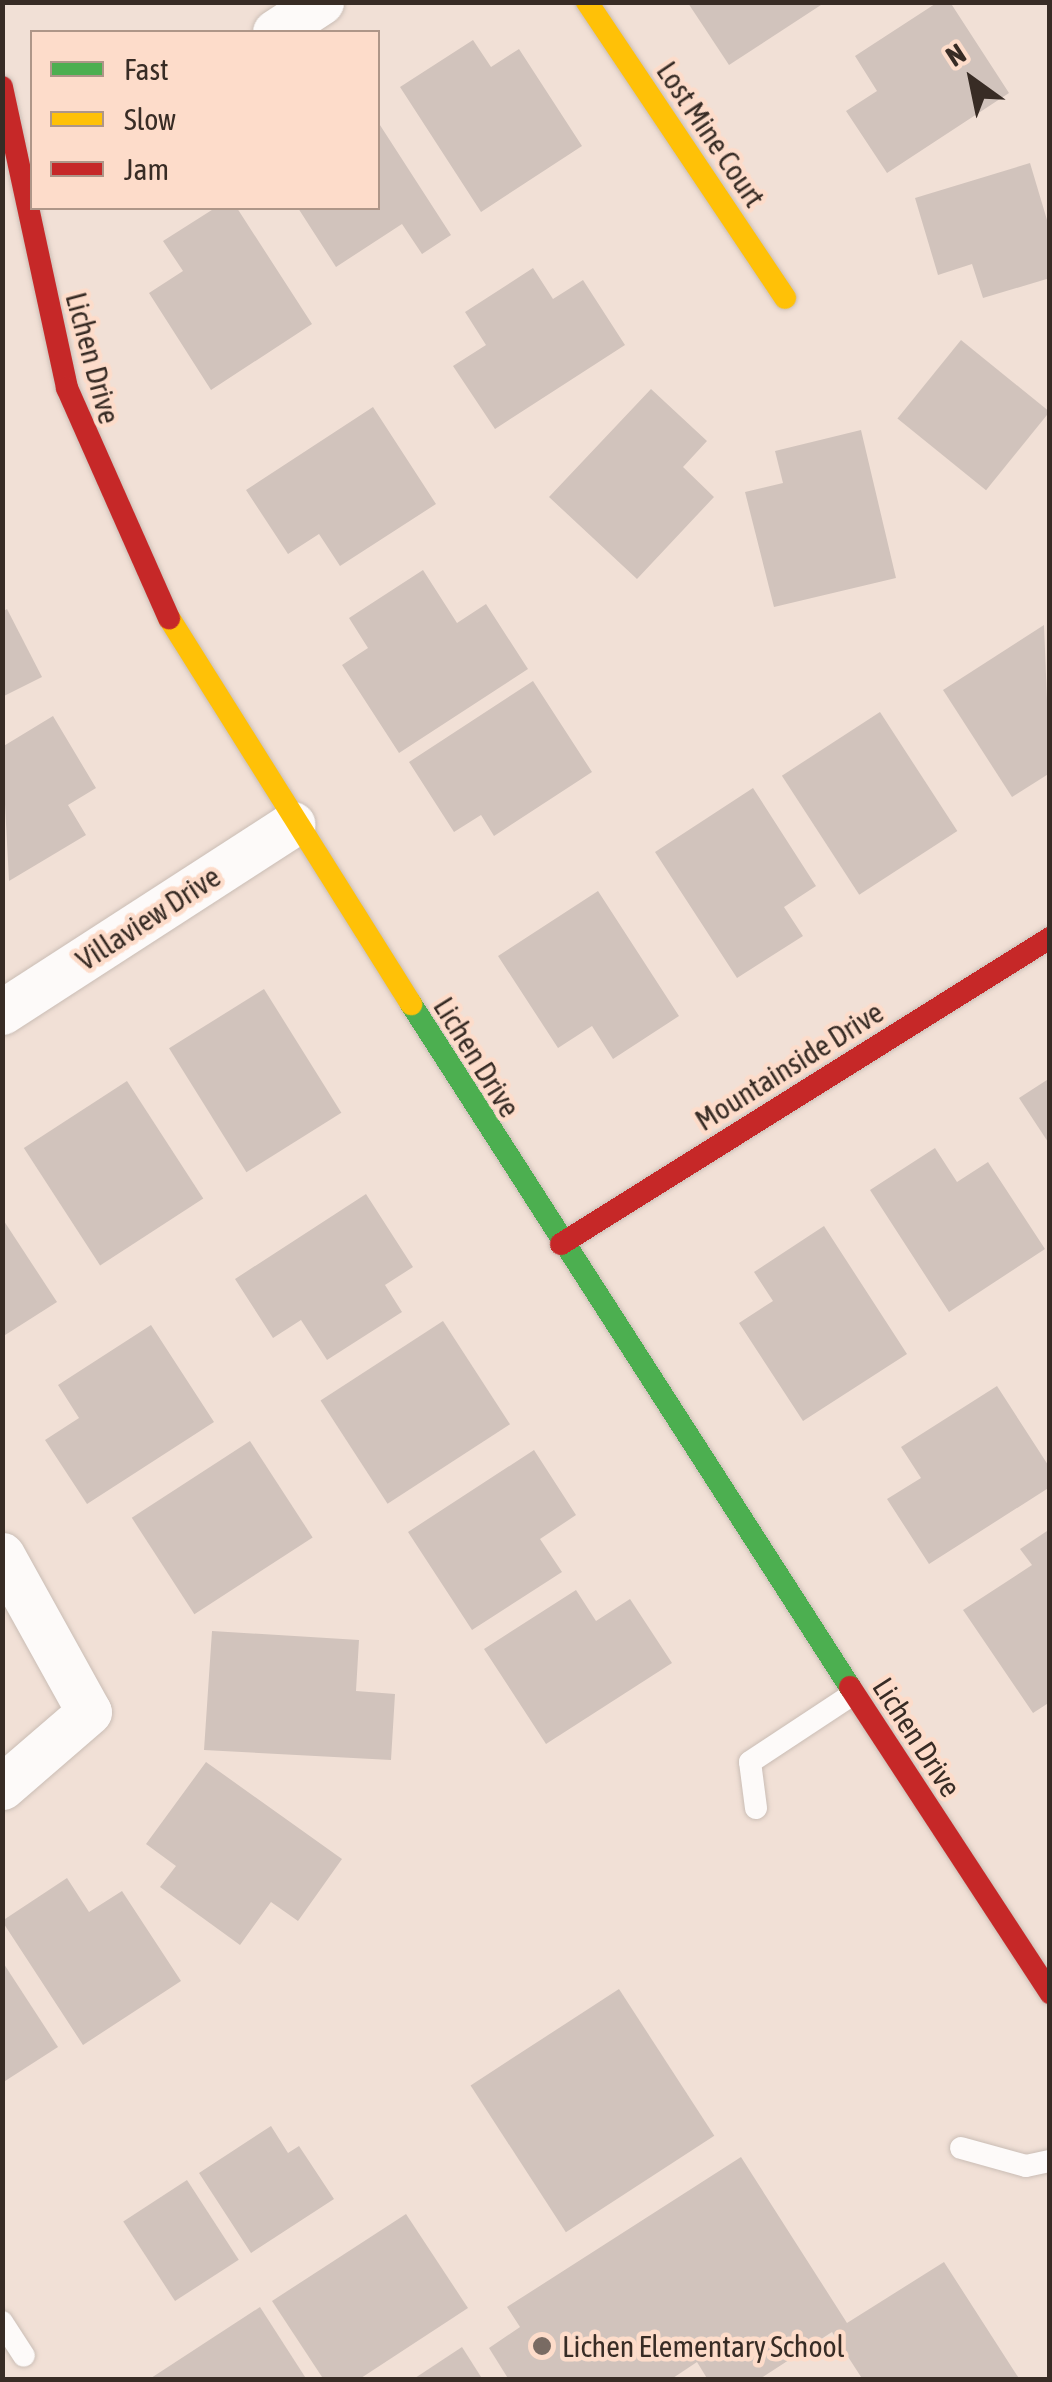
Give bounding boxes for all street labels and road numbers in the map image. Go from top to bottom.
street label: Lost Mine Court [649,54,773,214]
street label: Lichen Drive [58,288,128,428]
street label: Villaview Drive [69,858,227,978]
street label: Lichen Drive [426,990,528,1124]
street label: Mountainside Drive [688,994,890,1138]
street label: Lichen Drive [865,1671,969,1803]

